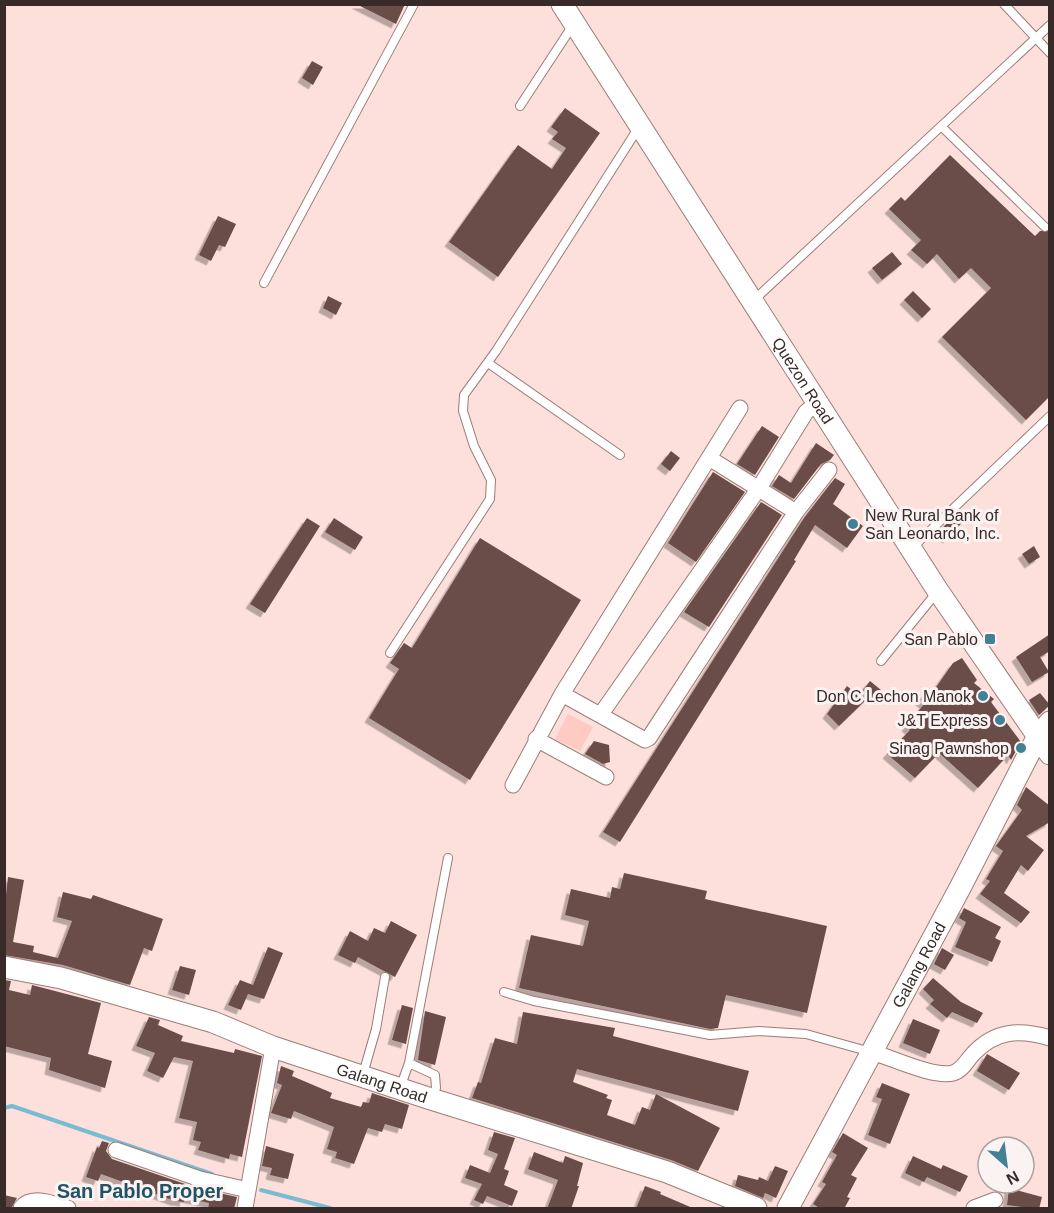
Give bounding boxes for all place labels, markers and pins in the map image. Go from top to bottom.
place label: New Rural Bank of San Leonardo, Inc. [865,507,1000,542]
marker: New Rural Bank of San Leonardo, Inc. [846,517,860,531]
place label: San Pablo [904,631,978,648]
marker: San Pablo [983,632,997,646]
place label: Don C Lechon Manok [816,688,972,705]
marker: Don C Lechon Manok [976,689,990,703]
place label: J&T Express [898,712,988,729]
marker: J&T Express [993,713,1007,727]
place label: Sinag Pawnshop [889,740,1009,757]
marker: Sinag Pawnshop [1014,741,1028,755]

